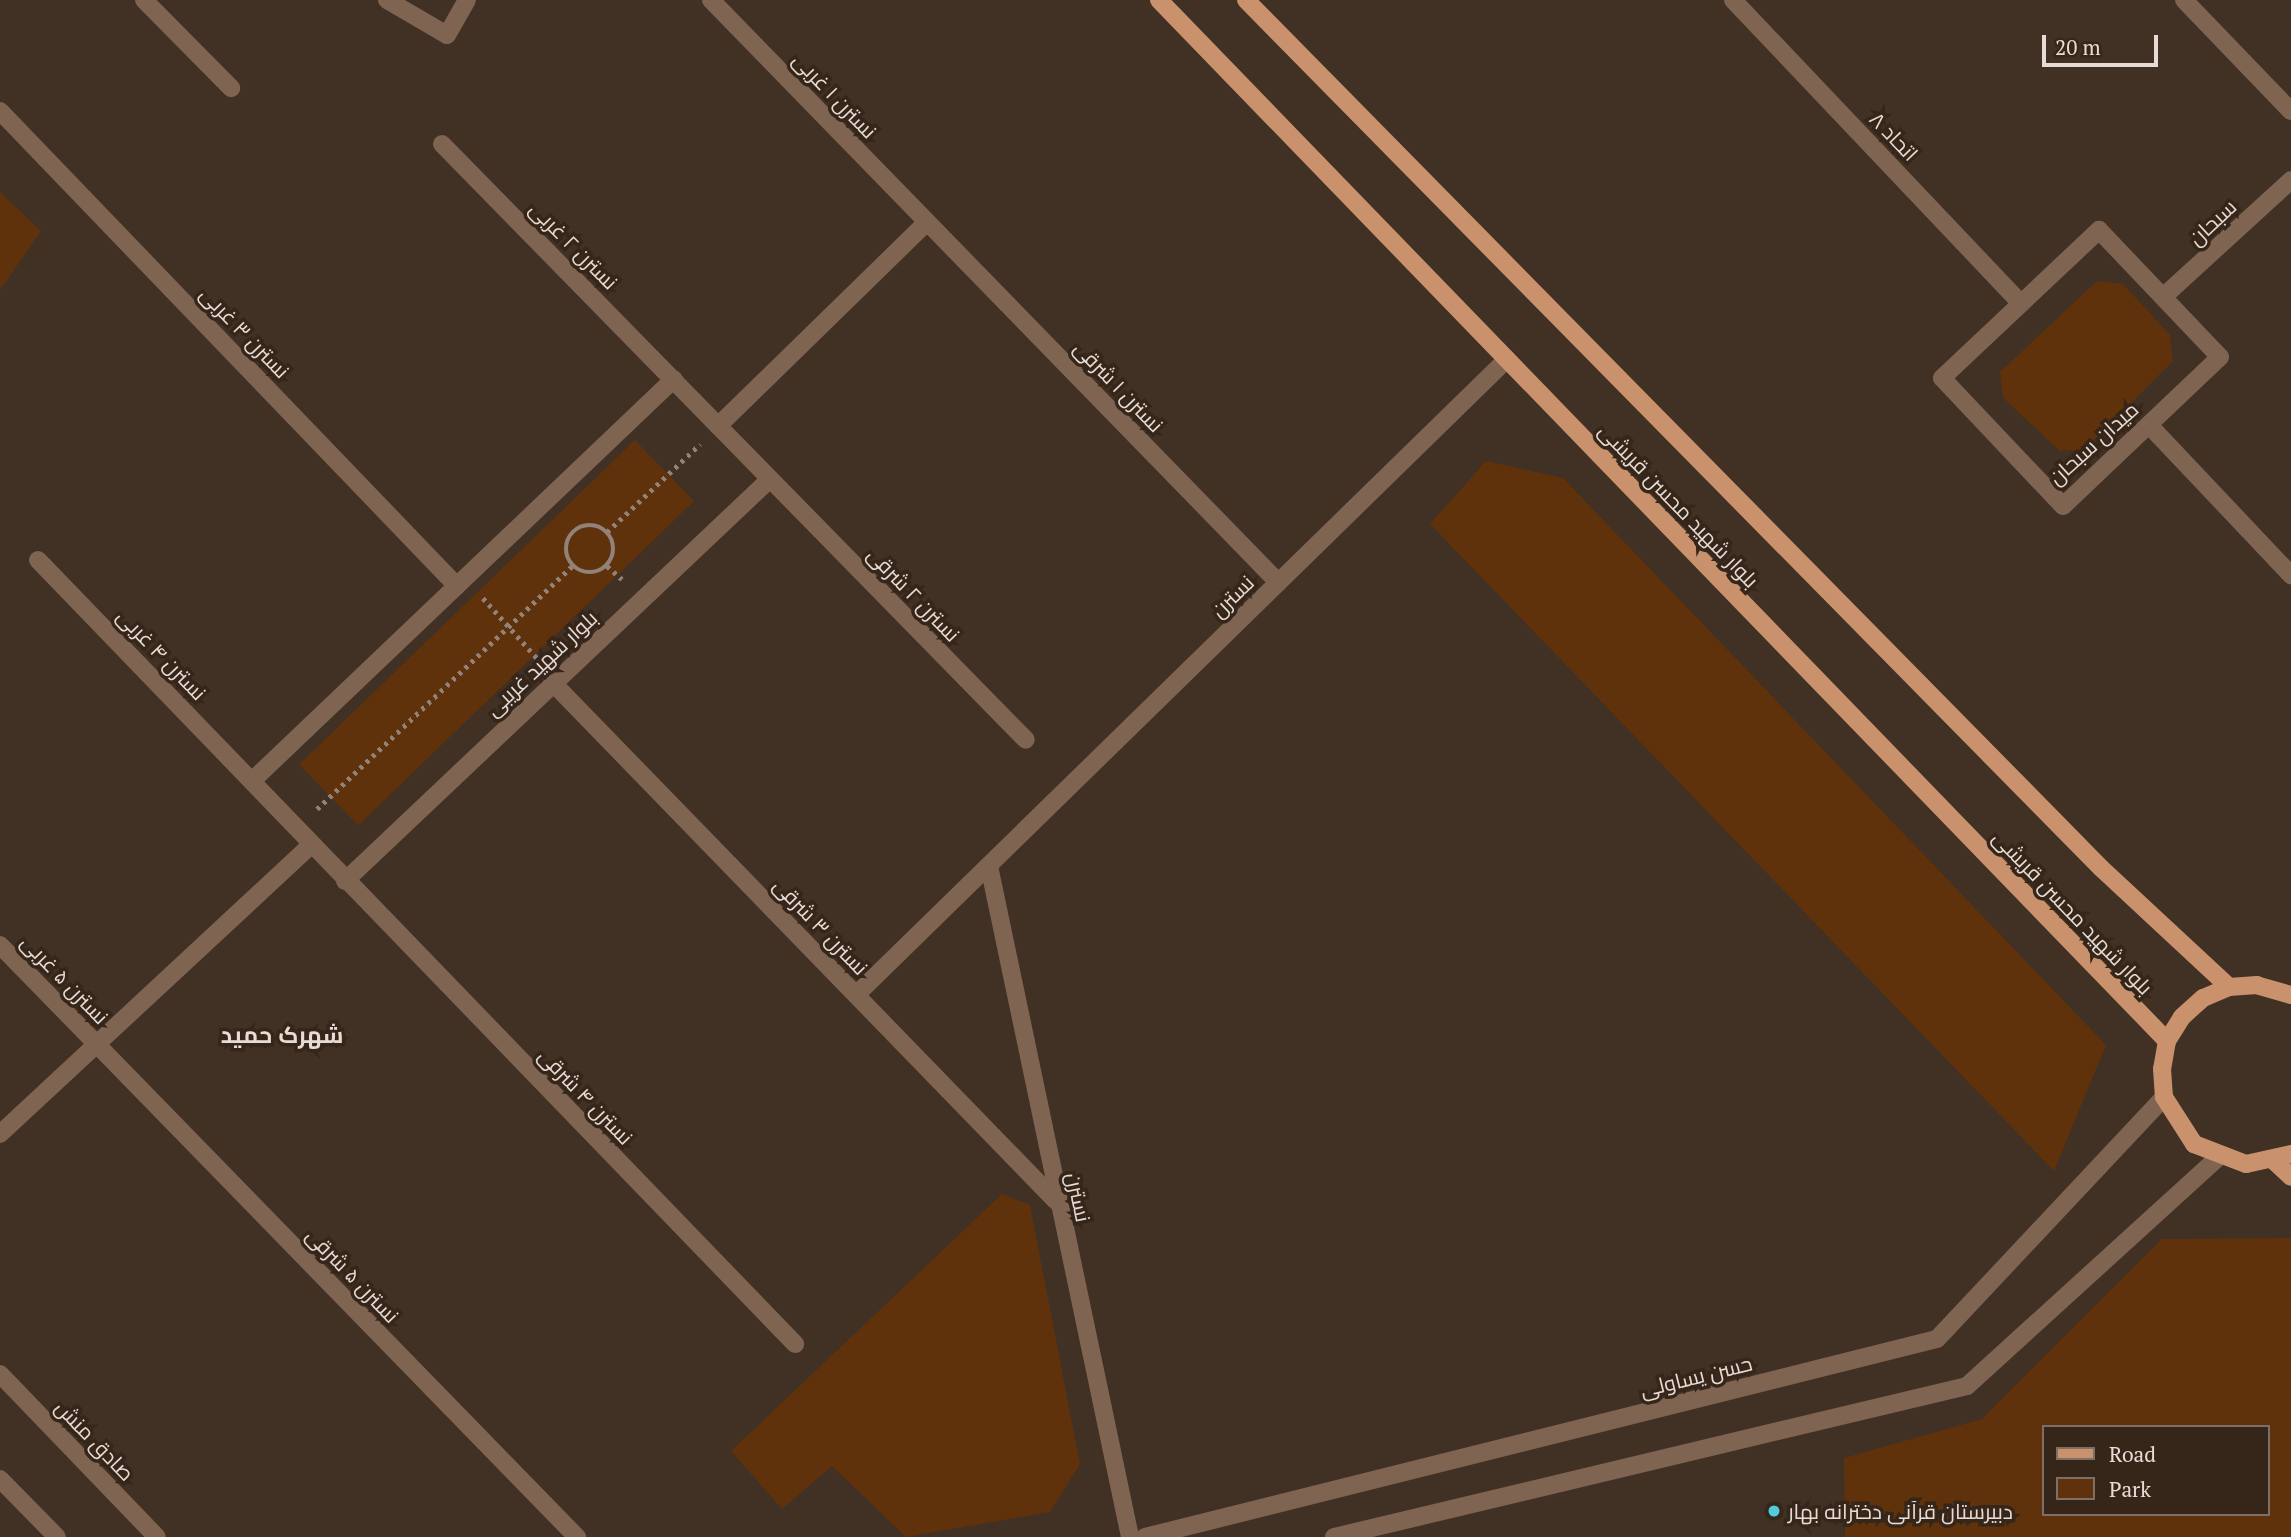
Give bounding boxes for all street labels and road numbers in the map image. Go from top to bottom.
street label: نسترن ۱ غربی [788,47,882,143]
street label: اتحاد ۸ [1865,106,1923,166]
street label: سبحان [2183,194,2241,250]
street label: نسترن ۲ غربی [525,196,623,294]
street label: نسترن ۳ غربی [195,281,295,383]
street label: نسترن ۱ شرقی [1069,335,1169,437]
street label: میدان سبحان [2043,396,2143,490]
street label: بلوار شهید محسن قریشی [1594,417,1764,593]
street label: نسترن ۲ شرقی [863,541,965,647]
street label: نسترن [1205,570,1259,622]
street label: نسترن ۴ غربی [112,603,212,705]
street label: بلوار شهید غریبی [480,605,602,721]
street label: بلوار شهید محسن قریشی [1988,824,2158,1000]
street label: نسترن ۳ شرقی [769,872,873,980]
street label: نسترن ۵ غربی [16,929,114,1029]
street label: نسترن ۴ شرقی [534,1042,638,1150]
street label: نسترن [1061,1170,1097,1224]
street label: نسترن ۵ شرقی [301,1222,405,1328]
street label: حسن یساولی [1637,1350,1755,1402]
street label: صادق منش [50,1394,140,1486]

